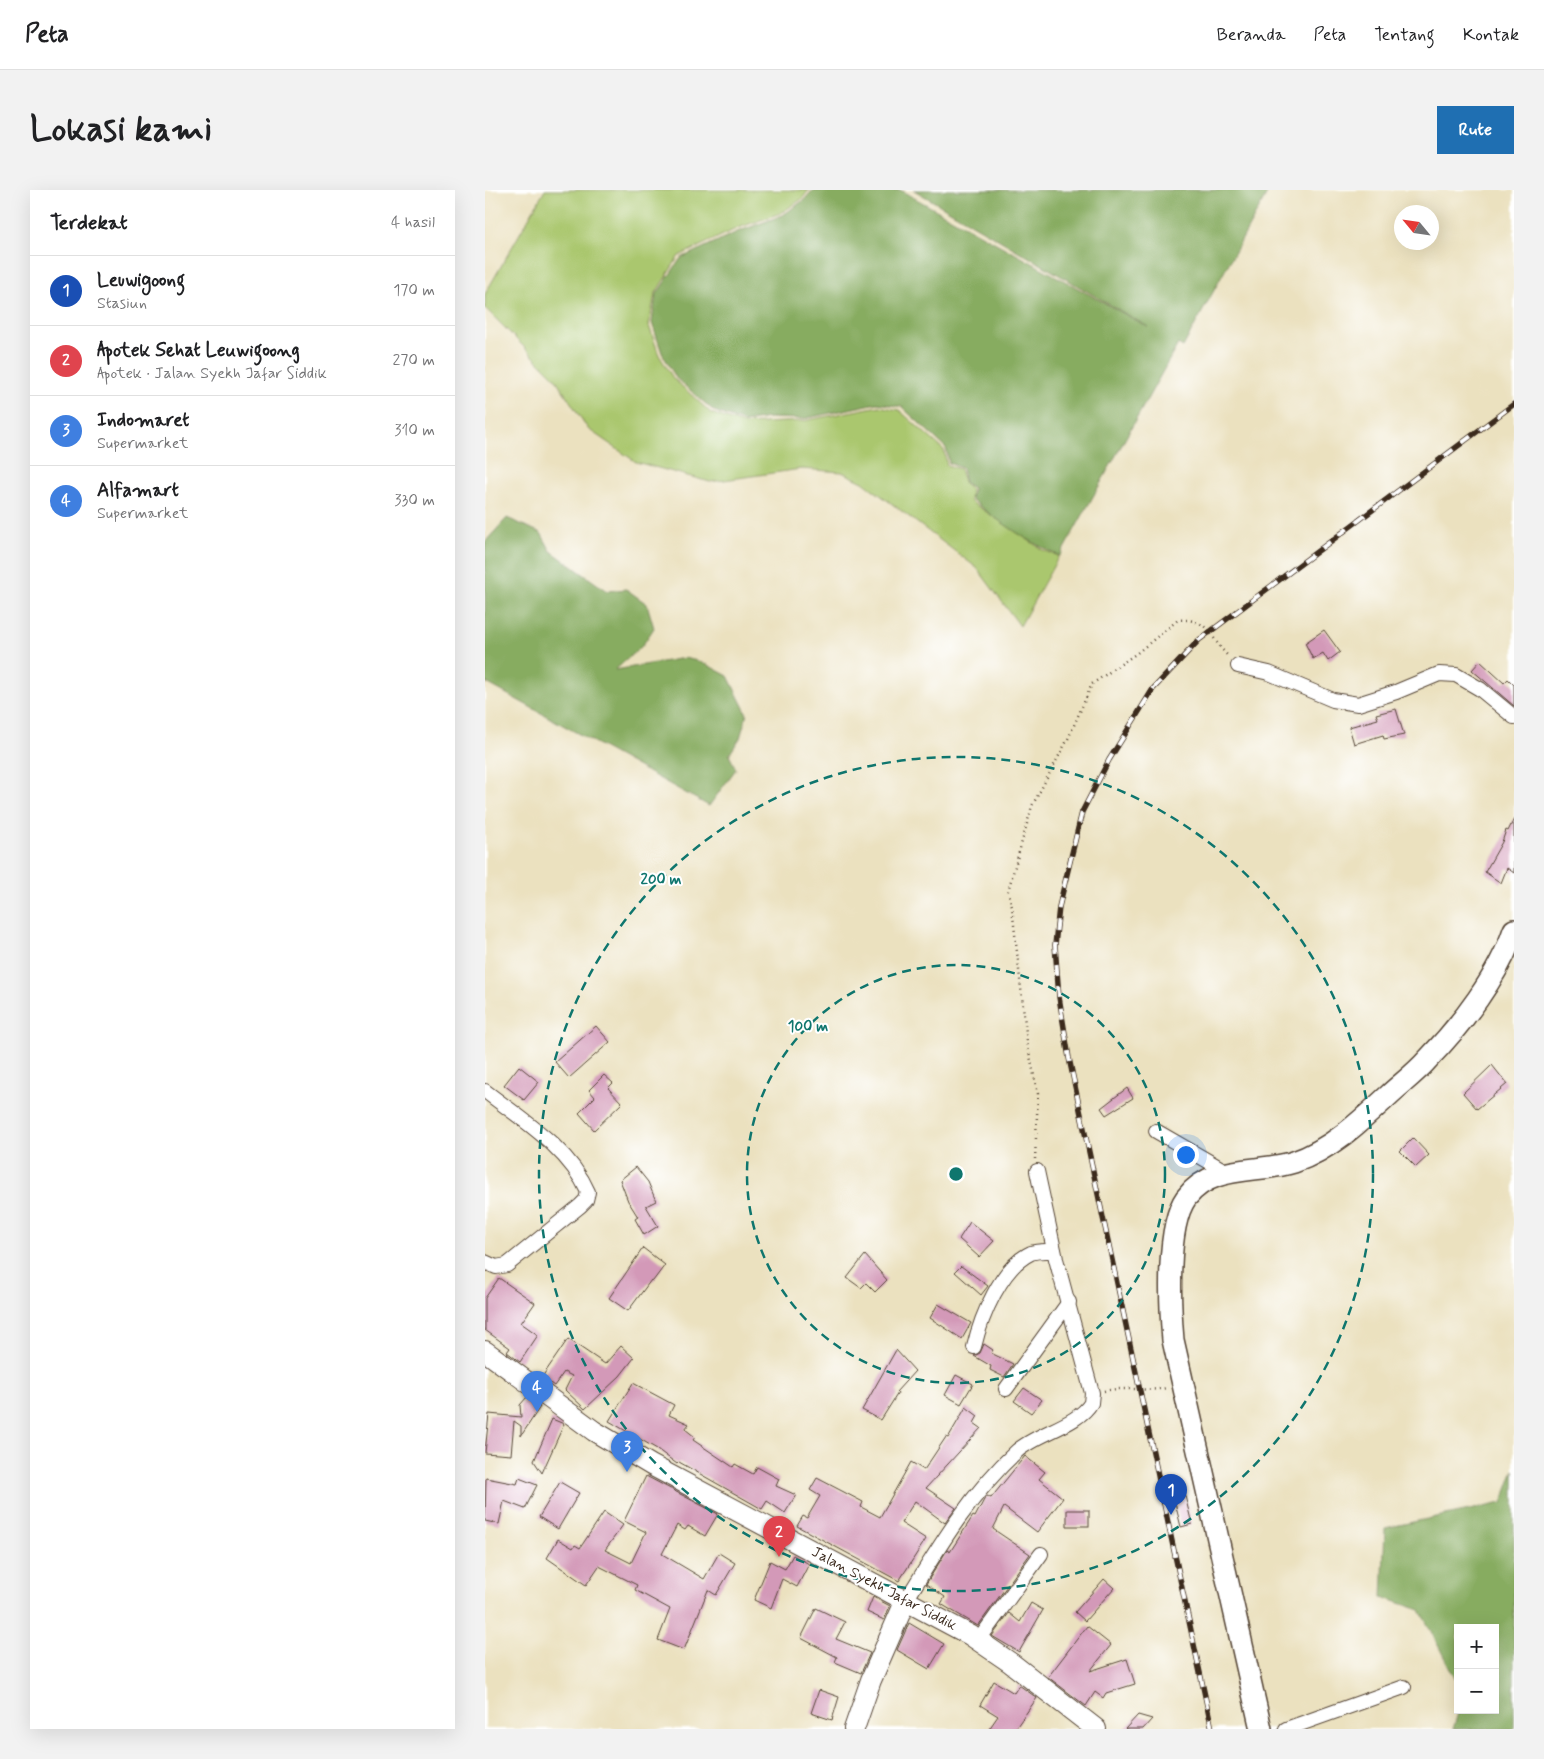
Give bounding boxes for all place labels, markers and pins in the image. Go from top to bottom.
centre of rings [947,1165,965,1183]
pin: 4 [521,1371,553,1412]
pin: 3 [611,1431,643,1472]
pin: 1 [1155,1474,1187,1515]
pin: 2 [763,1516,795,1557]

